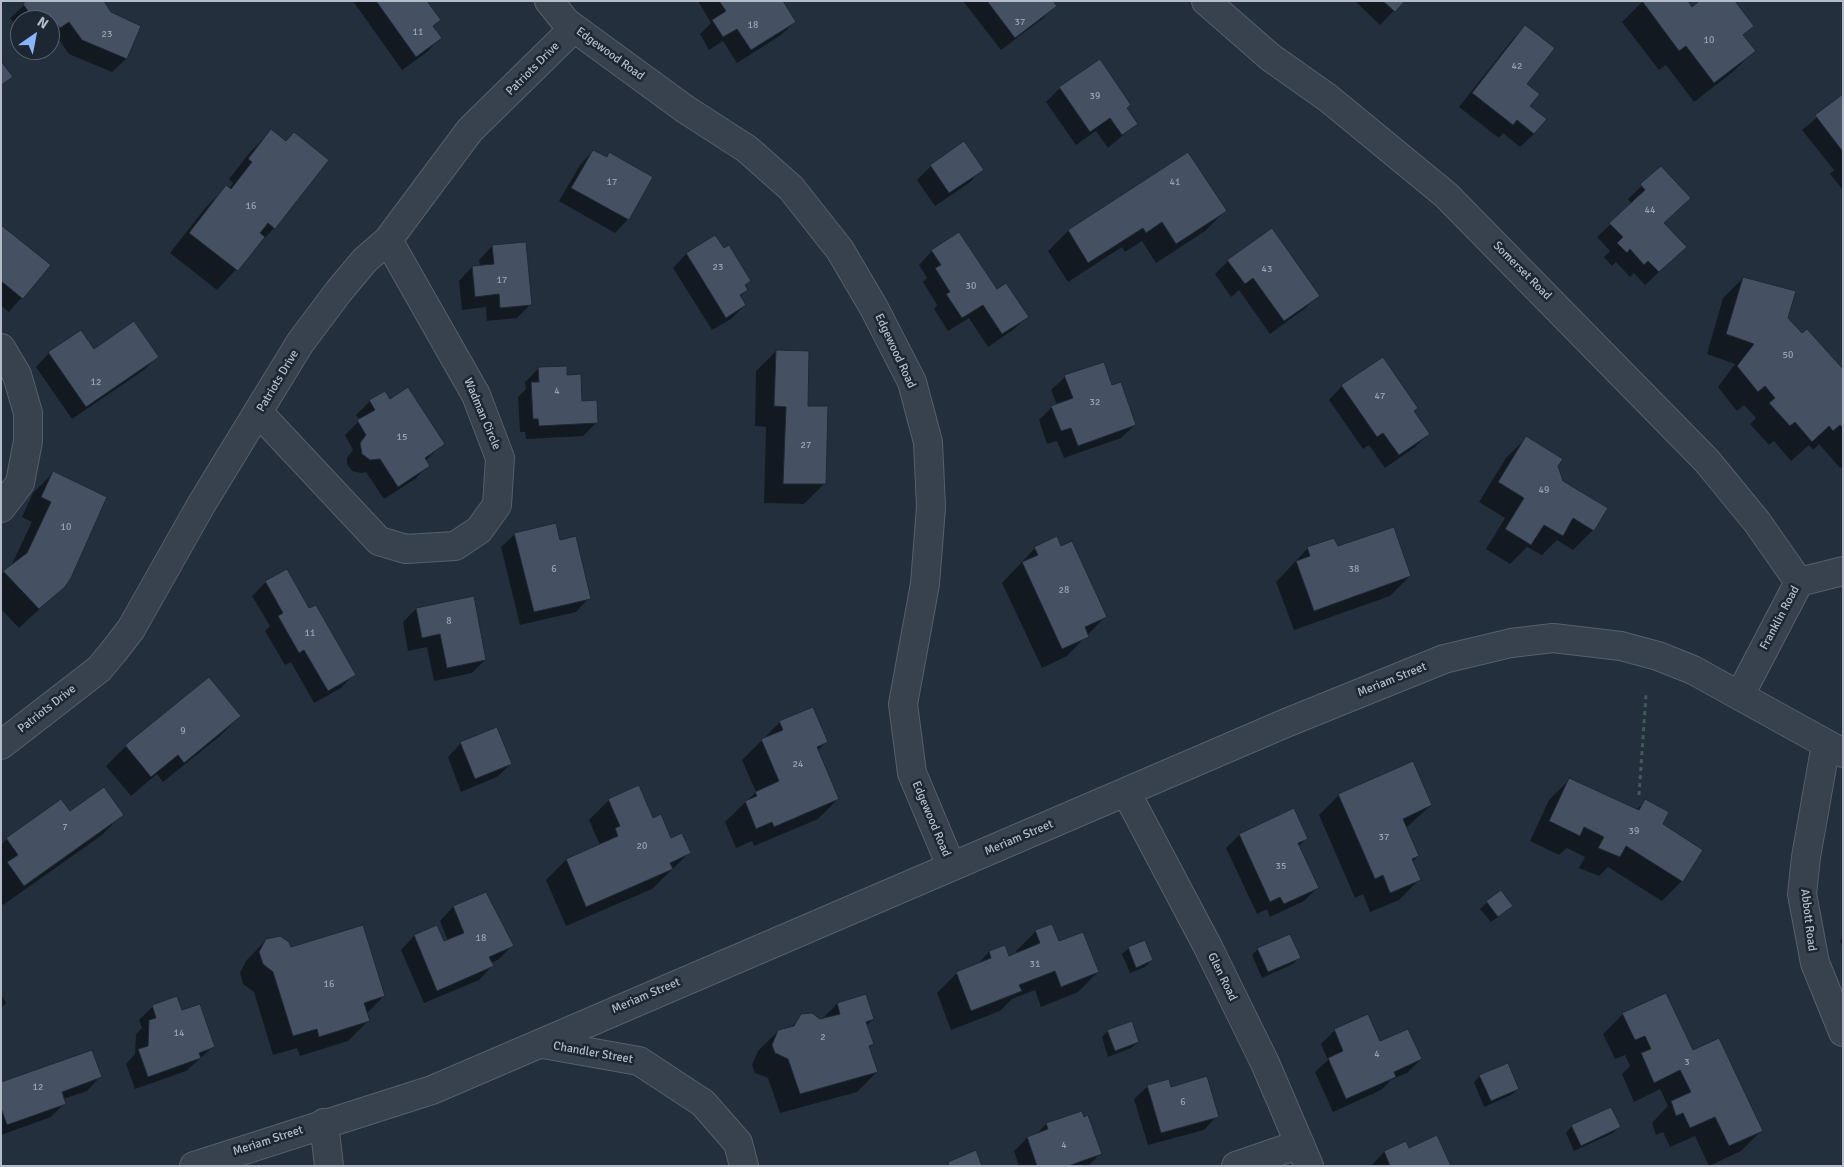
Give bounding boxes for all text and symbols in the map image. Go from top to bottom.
north arrow [10,10,60,60]
text: N [34,13,52,33]
house number: 37 [1015,16,1025,28]
house number: 18 [748,19,758,31]
street label: Edgewood Road [573,24,647,84]
house number: 11 [413,26,423,38]
house number: 23 [102,28,112,40]
house number: 10 [1704,34,1714,46]
street label: Patriots Drive [503,39,563,99]
house number: 42 [1512,60,1522,72]
house number: 39 [1090,90,1100,102]
house number: 17 [607,176,617,188]
house number: 41 [1170,176,1180,188]
house number: 16 [246,200,256,212]
house number: 44 [1645,204,1655,216]
street label: Somerset Road [1490,239,1554,303]
house number: 23 [713,261,723,273]
house number: 43 [1262,263,1272,275]
house number: 17 [497,274,507,286]
house number: 30 [966,280,976,292]
street label: Edgewood Road [871,311,919,391]
street label: Patriots Drive [254,347,302,415]
house number: 50 [1783,349,1793,361]
house number: 12 [91,376,101,388]
street label: Wadman Circle [460,376,504,452]
house number: 4 [554,385,560,397]
house number: 47 [1375,390,1385,402]
house number: 32 [1090,396,1100,408]
house number: 15 [397,431,407,443]
house number: 27 [801,439,811,451]
house number: 49 [1539,484,1549,496]
house number: 10 [61,521,71,533]
house number: 6 [551,563,557,575]
house number: 38 [1349,563,1359,575]
house number: 28 [1059,584,1069,596]
street label: Franklin Road [1757,584,1803,652]
house number: 8 [446,615,452,627]
house number: 11 [305,627,315,639]
street label: Meriam Street [1355,660,1429,700]
street label: Patriots Drive [15,682,79,736]
house number: 9 [180,725,186,737]
house number: 24 [793,758,803,770]
street label: Edgewood Road [909,779,953,859]
street label: Meriam Street [983,817,1055,859]
house number: 7 [62,821,68,833]
house number: 39 [1629,825,1639,837]
house number: 37 [1379,831,1389,843]
house number: 20 [637,840,647,852]
house number: 35 [1276,860,1286,872]
street label: Abbott Road [1797,888,1819,952]
house number: 18 [476,932,486,944]
street label: Glen Road [1204,950,1240,1004]
house number: 31 [1030,958,1040,970]
street label: Meriam Street [610,975,682,1017]
house number: 16 [324,978,334,990]
house number: 14 [174,1027,184,1039]
house number: 2 [820,1031,826,1043]
street label: Chandler Street [552,1039,634,1067]
house number: 4 [1374,1048,1380,1060]
house number: 3 [1684,1056,1690,1068]
house number: 12 [33,1081,43,1093]
house number: 6 [1180,1096,1186,1108]
street label: Meriam Street [231,1123,305,1159]
house number: 4 [1061,1139,1067,1151]

